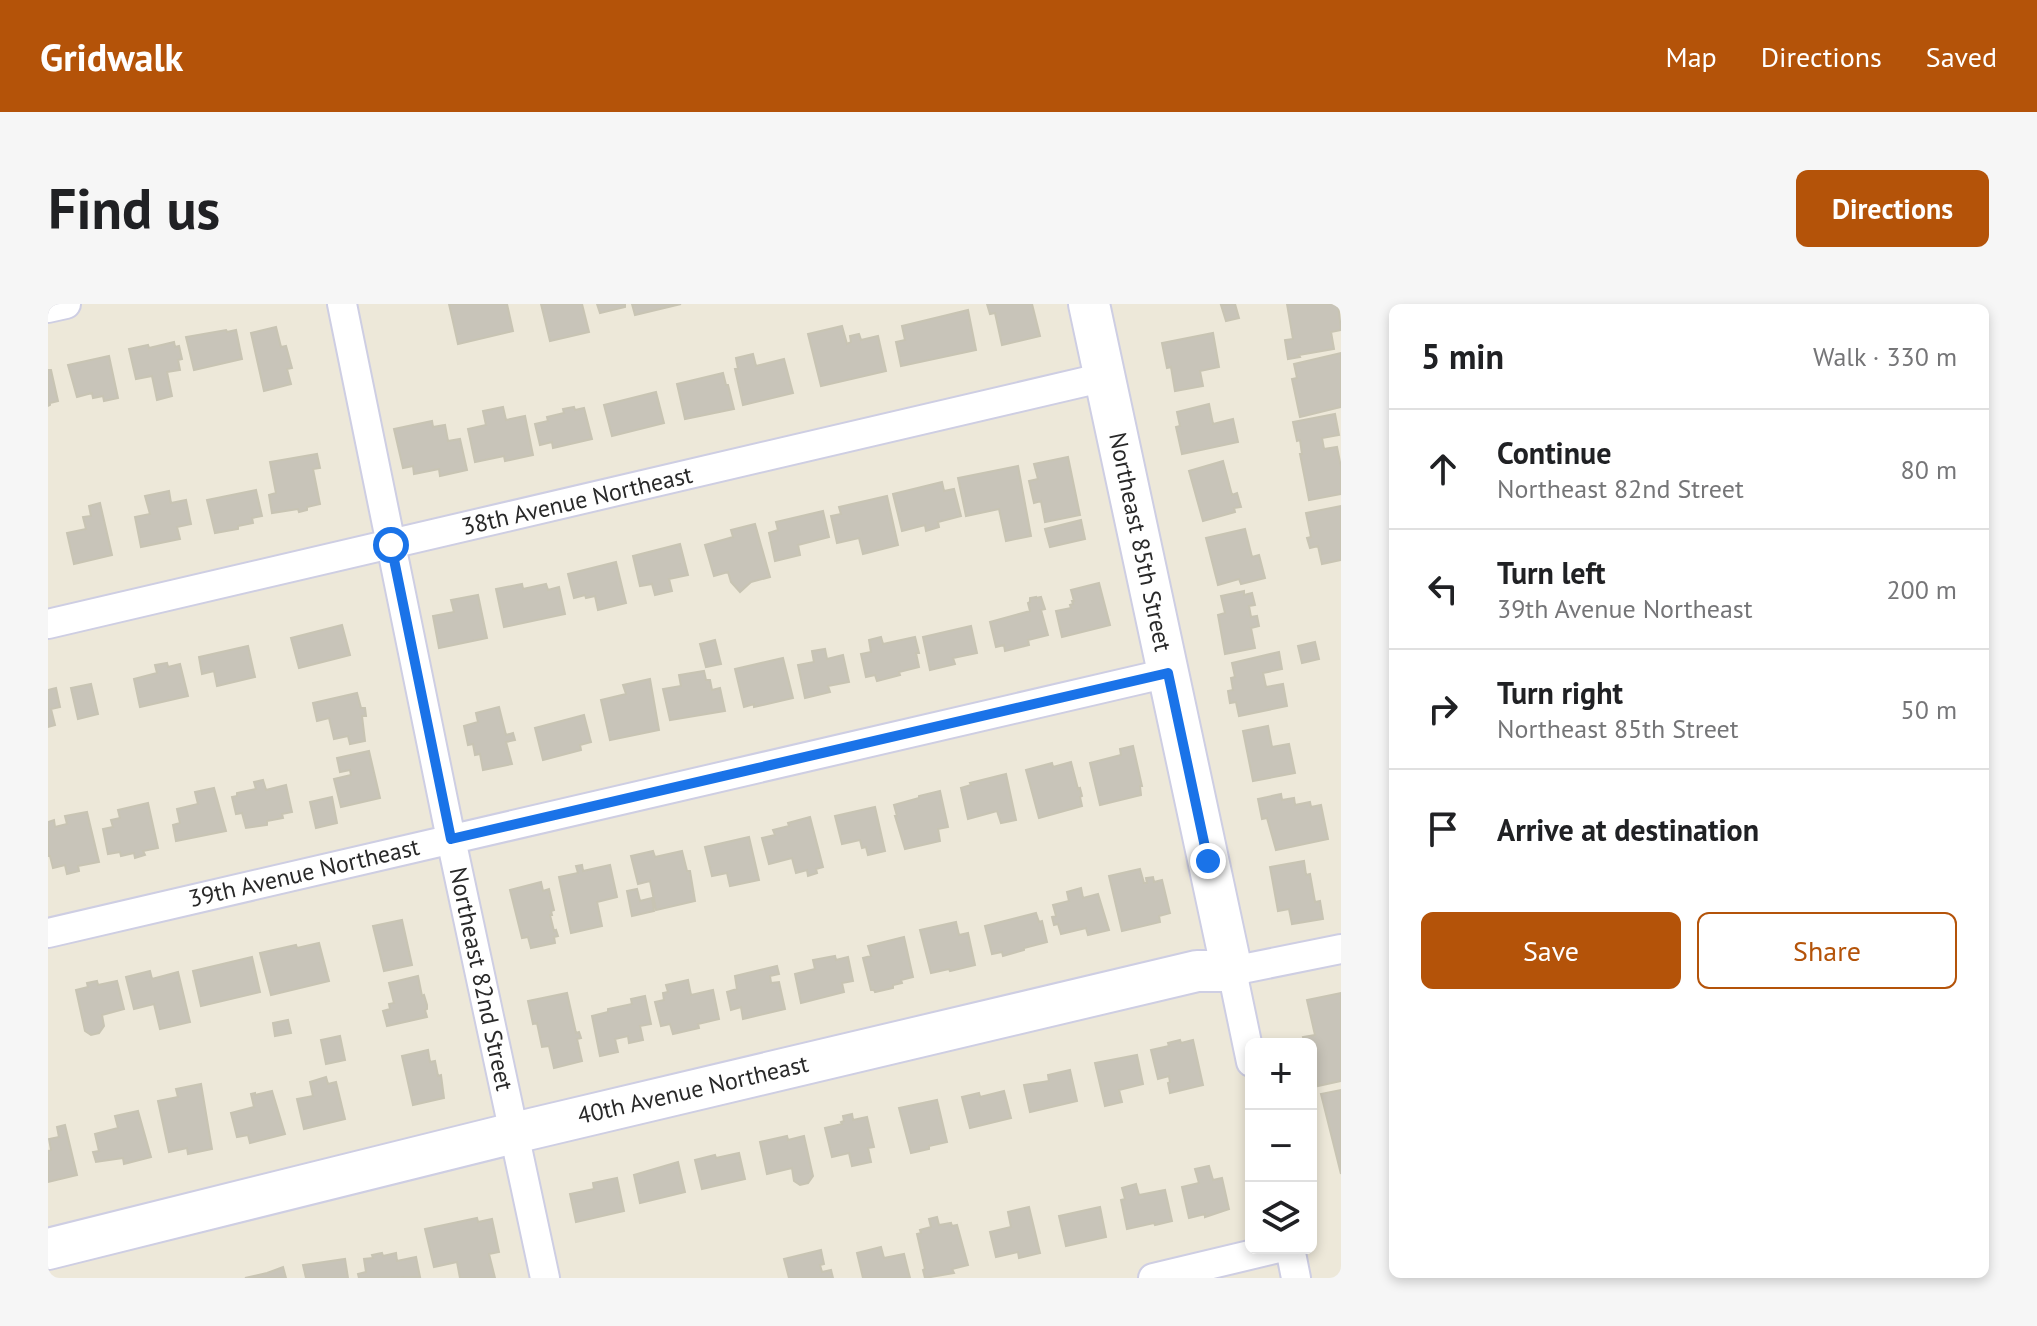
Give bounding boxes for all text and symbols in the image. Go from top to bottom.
text: Gridwalk [40,32,183,81]
text: Map [1666,38,1717,75]
text: Directions [1761,38,1882,75]
text: Saved [1926,38,1997,75]
button: Directions [1796,170,1989,247]
text: Find us [48,172,220,244]
text: 5 min [1421,334,1504,378]
text: Walk · 330 m [1813,340,1957,373]
street label: Northeast 85th Street [1102,430,1179,654]
text: Continue [1497,433,1611,472]
icon: ahead [1421,447,1465,491]
text: 80 m [1901,453,1957,486]
street label: 38th Avenue Northeast [458,459,695,542]
text: Northeast 82nd Street [1497,472,1744,505]
route start [373,527,409,563]
text: Turn left [1497,553,1605,592]
icon: left [1421,567,1465,611]
text: 200 m [1886,573,1957,606]
text: 39th Avenue Northeast [1497,592,1753,625]
text: Turn right [1497,673,1623,712]
icon: right [1421,687,1465,731]
text: 50 m [1901,693,1957,726]
text: Northeast 85th Street [1497,712,1739,745]
icon: arrive [1421,807,1465,851]
text: Arrive at destination [1497,810,1759,849]
street label: 39th Avenue Northeast [185,831,422,914]
route end [1190,843,1226,879]
street label: Northeast 82nd Street [443,864,520,1094]
button: Save [1421,912,1681,989]
button: Share [1697,912,1957,989]
map controls [1245,1038,1317,1254]
button: + [1245,1038,1317,1110]
street label: 40th Avenue Northeast [574,1048,811,1131]
button: − [1245,1110,1317,1182]
button: layers [1245,1182,1317,1254]

